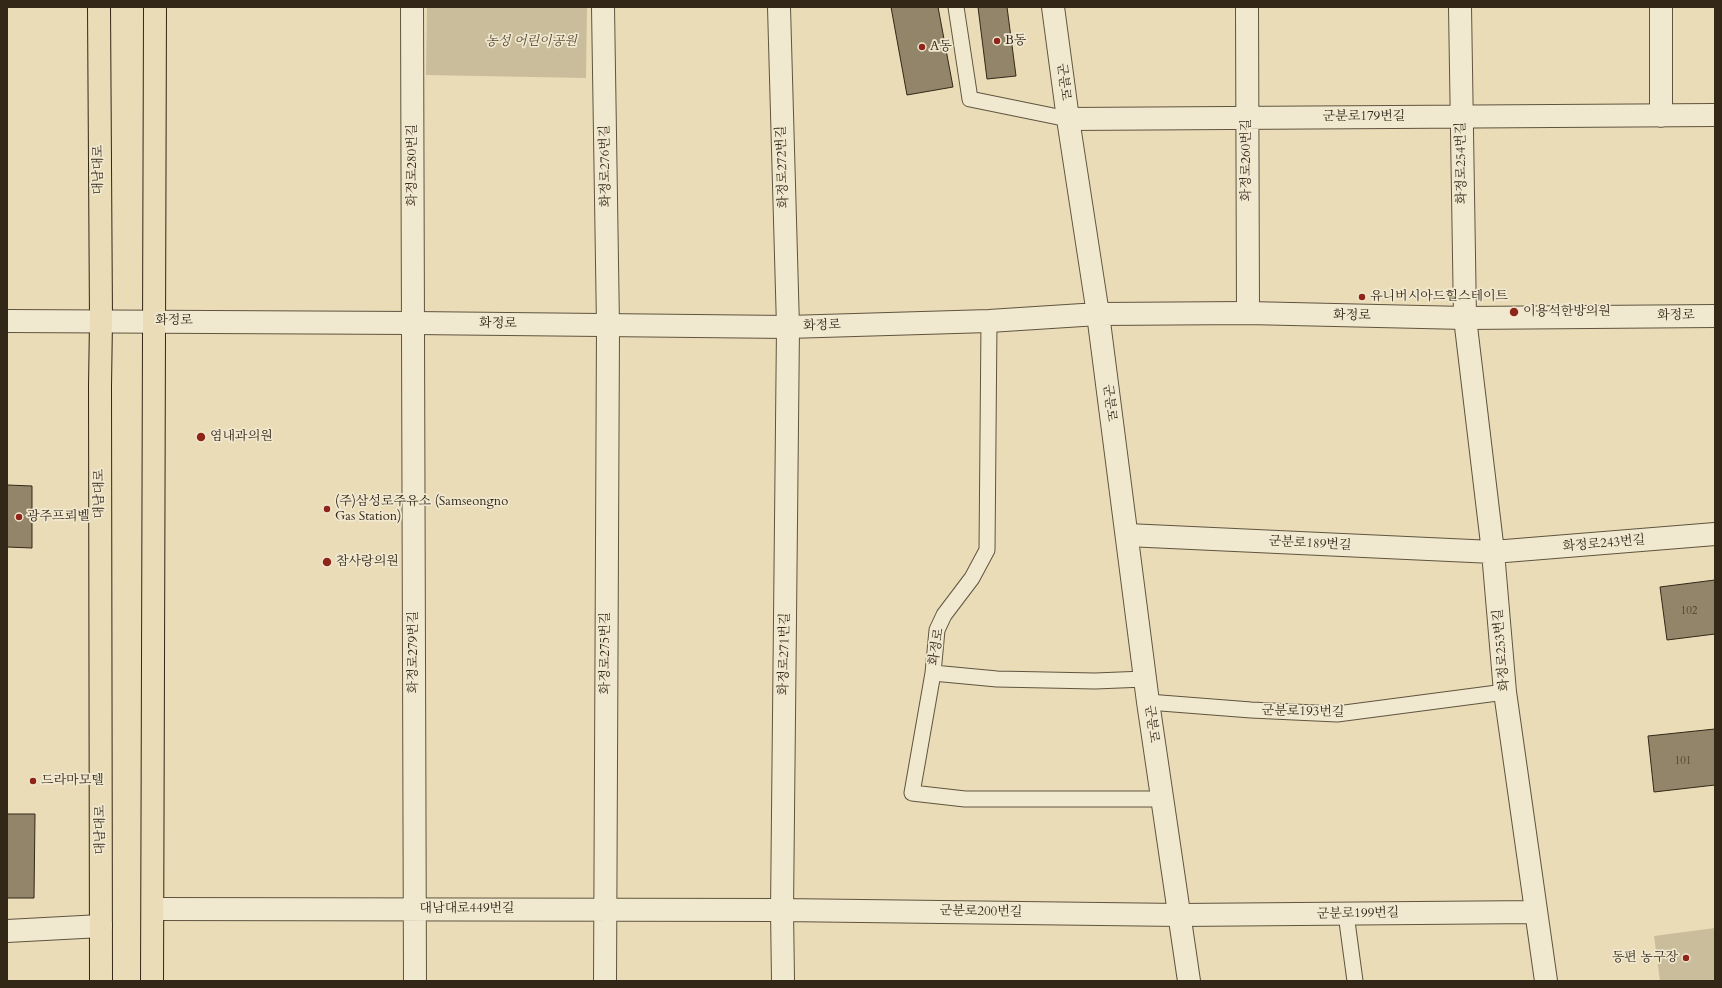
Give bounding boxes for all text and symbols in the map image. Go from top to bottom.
place label: B동 [1005,33,1026,49]
park label: 농성 어린이공원 [485,34,577,50]
marker: B동 [992,36,1002,46]
place label: A동 [930,39,952,55]
marker: A동 [917,42,927,52]
street label: 군분로 [1053,62,1073,102]
street label: 군분로179번길 [1323,109,1405,125]
street label: 화정로260번길 [1239,119,1255,201]
street label: 화정로254번길 [1453,121,1471,205]
street label: 화정로280번길 [405,124,421,206]
street label: 화정로276번길 [597,124,615,208]
street label: 화정로272번길 [774,125,792,209]
street label: 대남대로 [91,145,107,195]
place label: 유니버시아드힐스테이트 [1370,289,1508,305]
marker: 유니버시아드힐스테이트 [1357,292,1367,302]
place label: 이용석한방의원 [1523,304,1611,320]
marker: 이용석한방의원 [1508,306,1520,318]
street label: 화정로 [1333,308,1371,324]
street label: 화정로 [1657,308,1695,324]
street label: 화정로 [155,313,193,329]
street label: 화정로 [479,316,517,332]
street label: 화정로 [803,318,841,334]
street label: 군분로 [1099,383,1119,423]
place label: 염내과의원 [210,429,273,445]
marker: 염내과의원 [195,431,207,443]
street label: 대남대로 [92,469,108,519]
place label: (주)삼성로주유소 (Samseongno Gas Station) [335,494,508,525]
marker: (주)삼성로주유소 (Samseongno Gas Station) [322,504,332,514]
place label: 광주프뢰벨 [27,509,90,525]
marker: 광주프뢰벨 [14,512,24,522]
street label: 화정로243번길 [1562,533,1646,555]
street label: 군분로189번길 [1268,534,1352,554]
place label: 참사랑의원 [336,554,399,570]
marker: 참사랑의원 [321,556,333,568]
house number: 102 [1681,604,1697,618]
street label: 화정로253번길 [1491,608,1513,692]
street label: 화정로279번길 [406,611,422,693]
street label: 화정로275번길 [598,612,614,694]
street label: 화정로271번길 [776,612,794,696]
street label: 화정로 [926,627,948,667]
street label: 군분로193번길 [1261,703,1345,721]
street label: 군분로 [1141,704,1161,744]
house number: 101 [1675,754,1691,768]
place label: 드라마모텔 [41,773,104,789]
marker: 드라마모텔 [28,776,38,786]
street label: 대남대로 [93,805,109,855]
street label: 대남대로449번길 [419,901,515,917]
street label: 군분로200번길 [939,903,1023,921]
street label: 군분로199번길 [1316,905,1400,923]
place label: 동편 농구장 [1612,950,1678,966]
marker: 동편 농구장 [1681,953,1691,963]

